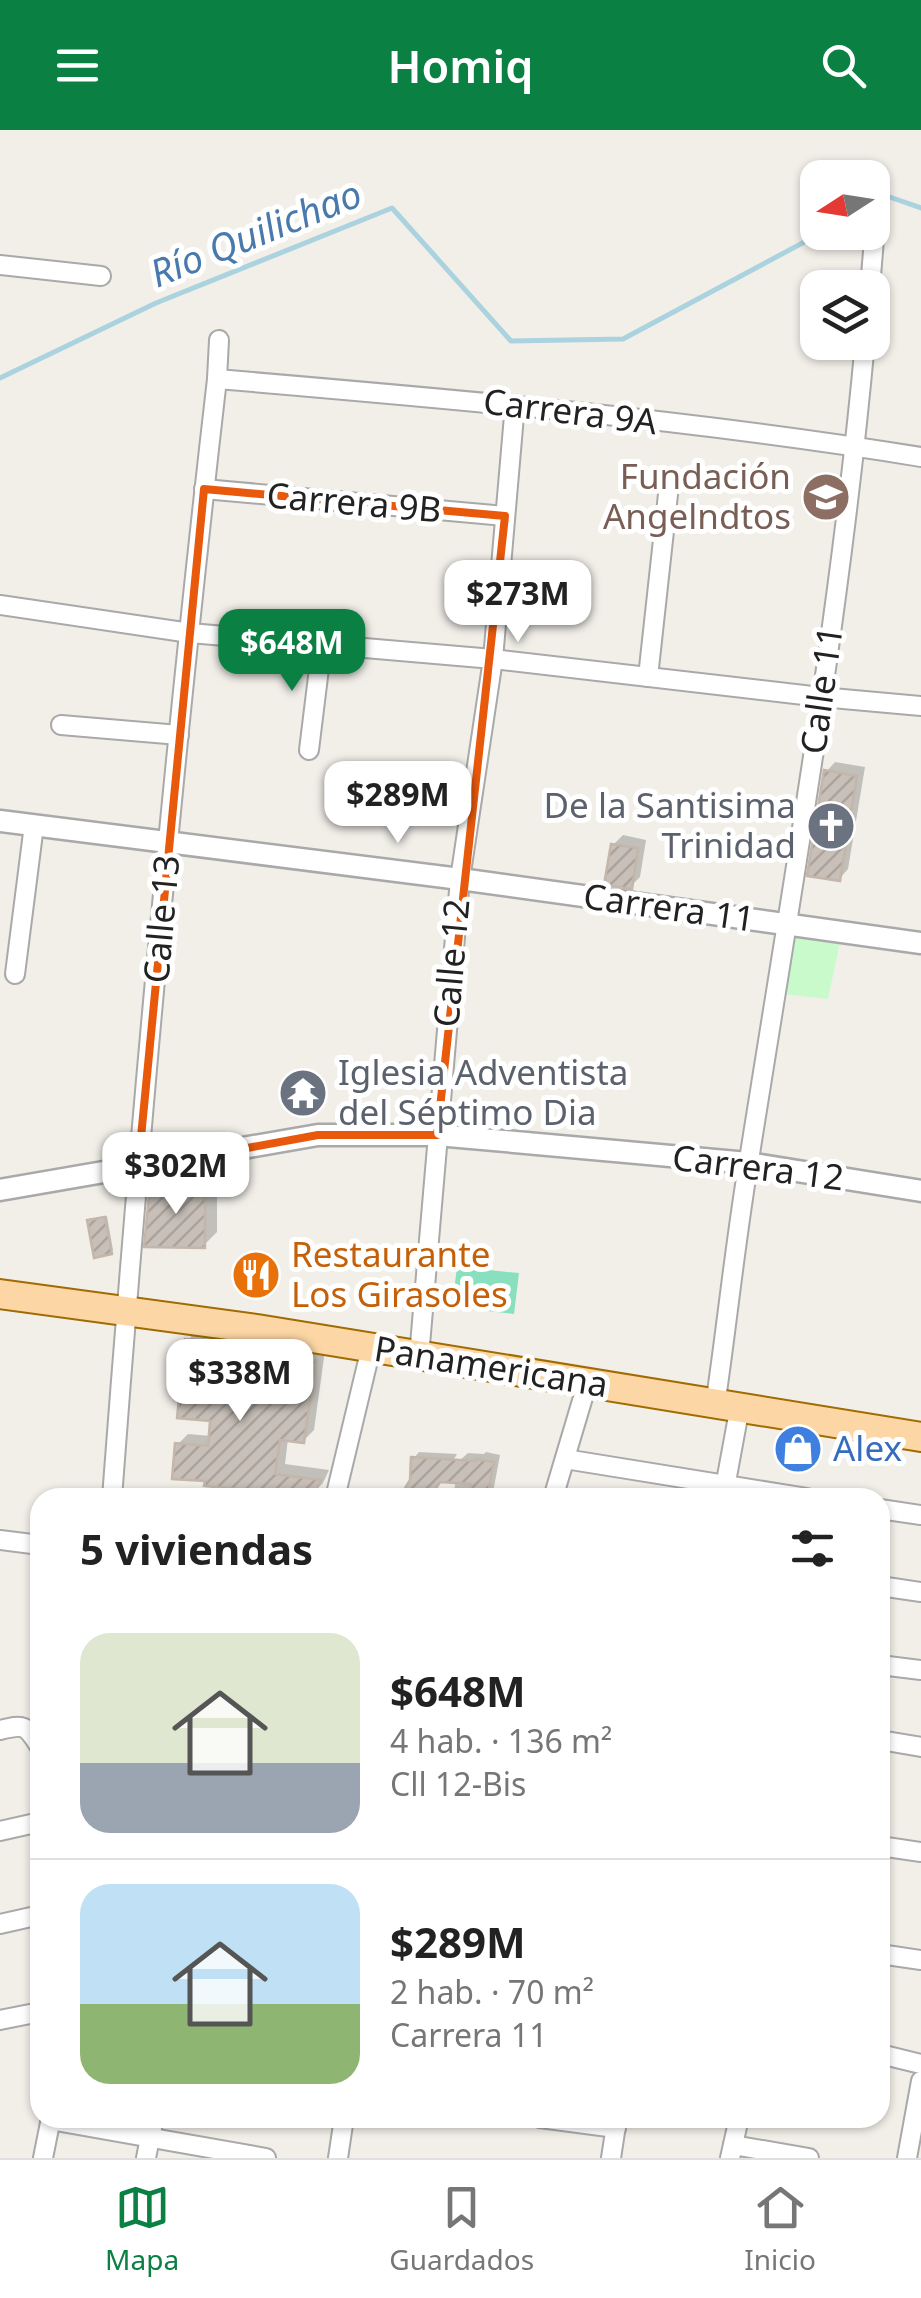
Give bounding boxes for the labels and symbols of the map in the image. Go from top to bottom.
north arrow [800,160,890,250]
water label: Río Quilichao [142,166,369,298]
street label: Carrera 9A [481,377,660,445]
place label: Fundación Angelndtos [603,452,791,539]
street label: Carrera 9B [265,470,443,533]
school or university icon: Fundación Angelndtos [800,471,852,523]
pin: $273M [448,560,588,645]
pin: $648M [222,609,362,694]
street label: Calle 11 [788,623,853,757]
pin: $289M [328,761,468,846]
place label: De la Santisima Trinidad [544,781,796,868]
church icon: De la Santisima Trinidad [805,800,857,852]
street label: Calle 13 [131,853,190,985]
street label: Carrera 11 [581,871,758,942]
street label: Calle 12 [421,897,480,1029]
place label: Iglesia Adventista del Séptimo Dia [338,1048,628,1135]
temple icon: Iglesia Adventista del Séptimo Dia [277,1067,329,1119]
pin: $302M [106,1132,246,1217]
street label: Carrera 12 [670,1133,847,1200]
place label: Restaurante Los Girasoles [291,1230,508,1317]
restaurant icon: Restaurante Los Girasoles [230,1249,282,1301]
street label: Panamericana [371,1324,611,1407]
pin: $338M [170,1339,310,1424]
shop icon: Alex [772,1423,824,1475]
place label: Alex [833,1424,902,1471]

